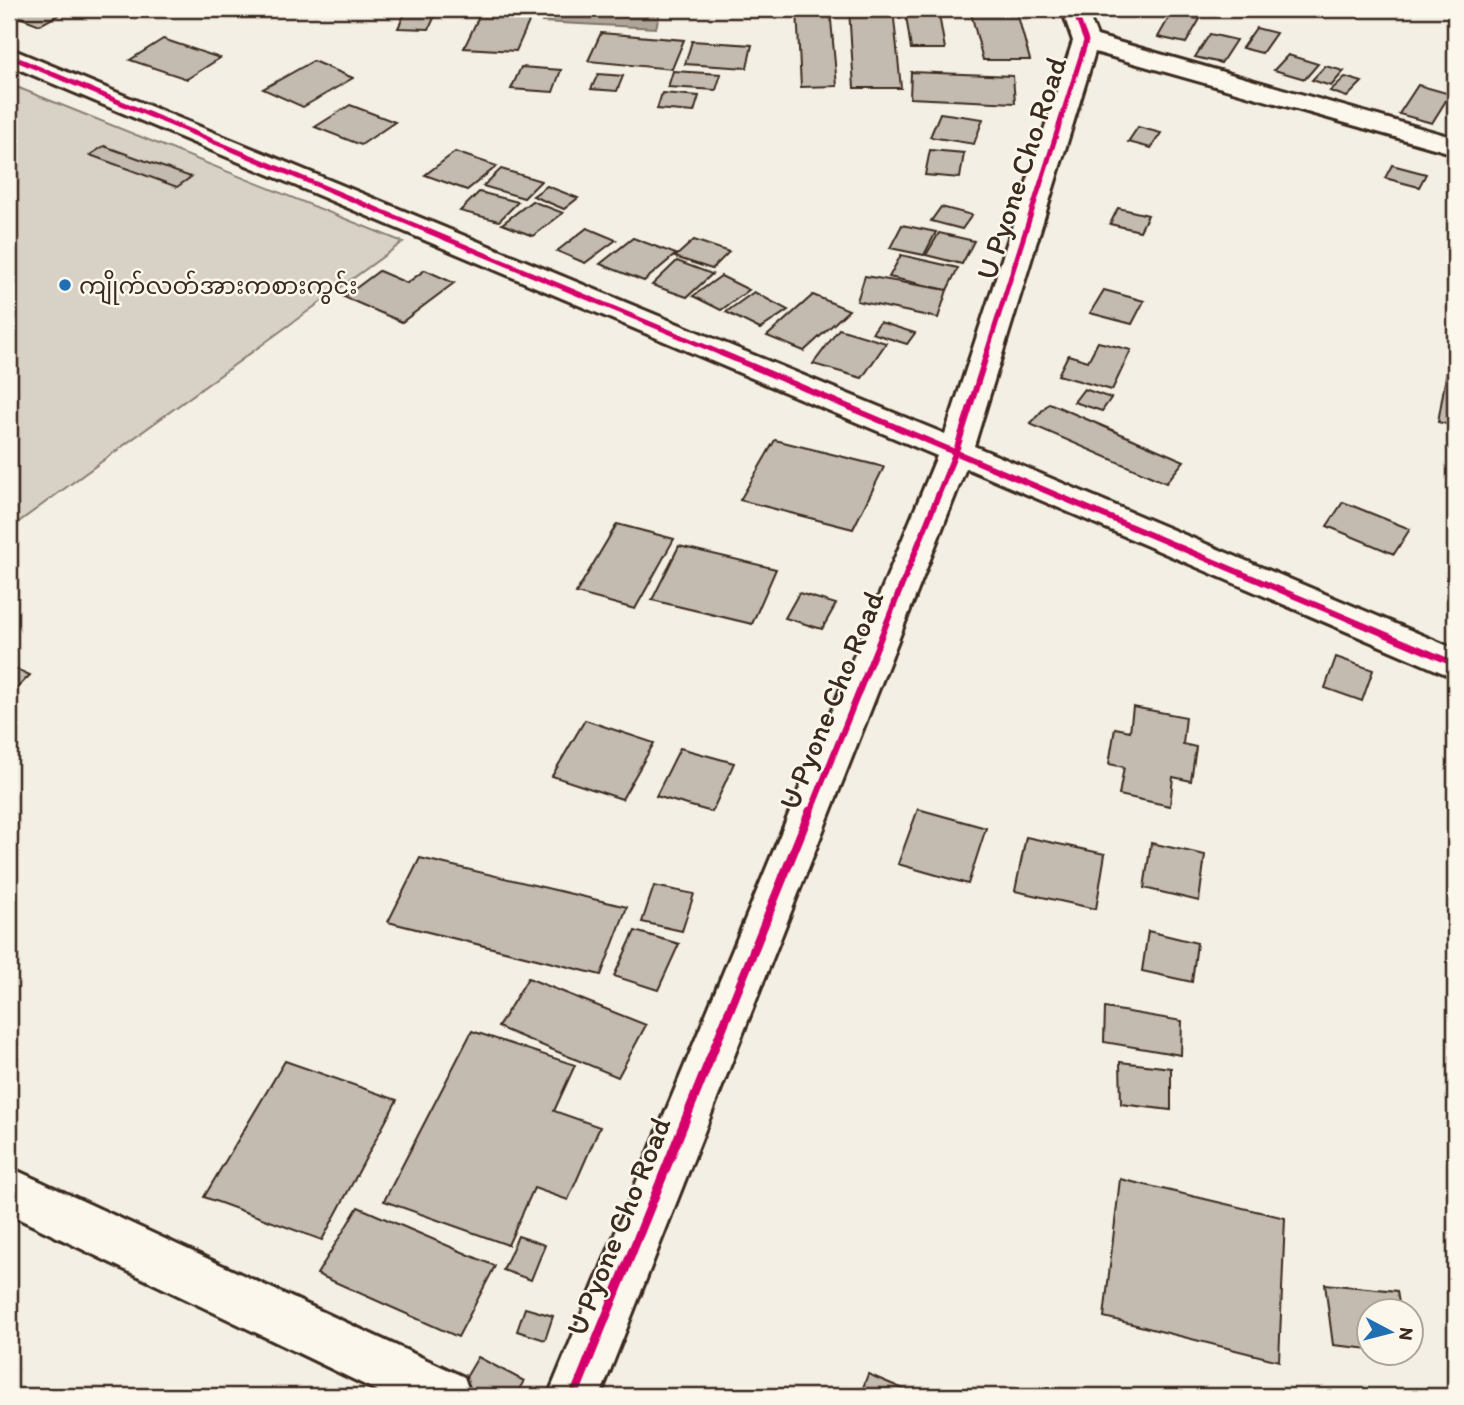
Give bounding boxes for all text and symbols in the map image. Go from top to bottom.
street label: U Pyone Cho Road [968,51,1075,284]
place label: ကျိုက်လတ်အားကစားကွင်း [79,270,358,305]
marker: ကျိုက်လတ်အားကစားကွင်း [57,277,73,293]
street label: U Pyone Cho Road [770,585,892,815]
street label: U Pyone Cho Road [557,1111,679,1341]
north arrow [1356,1296,1426,1366]
text: N [1394,1326,1419,1342]

